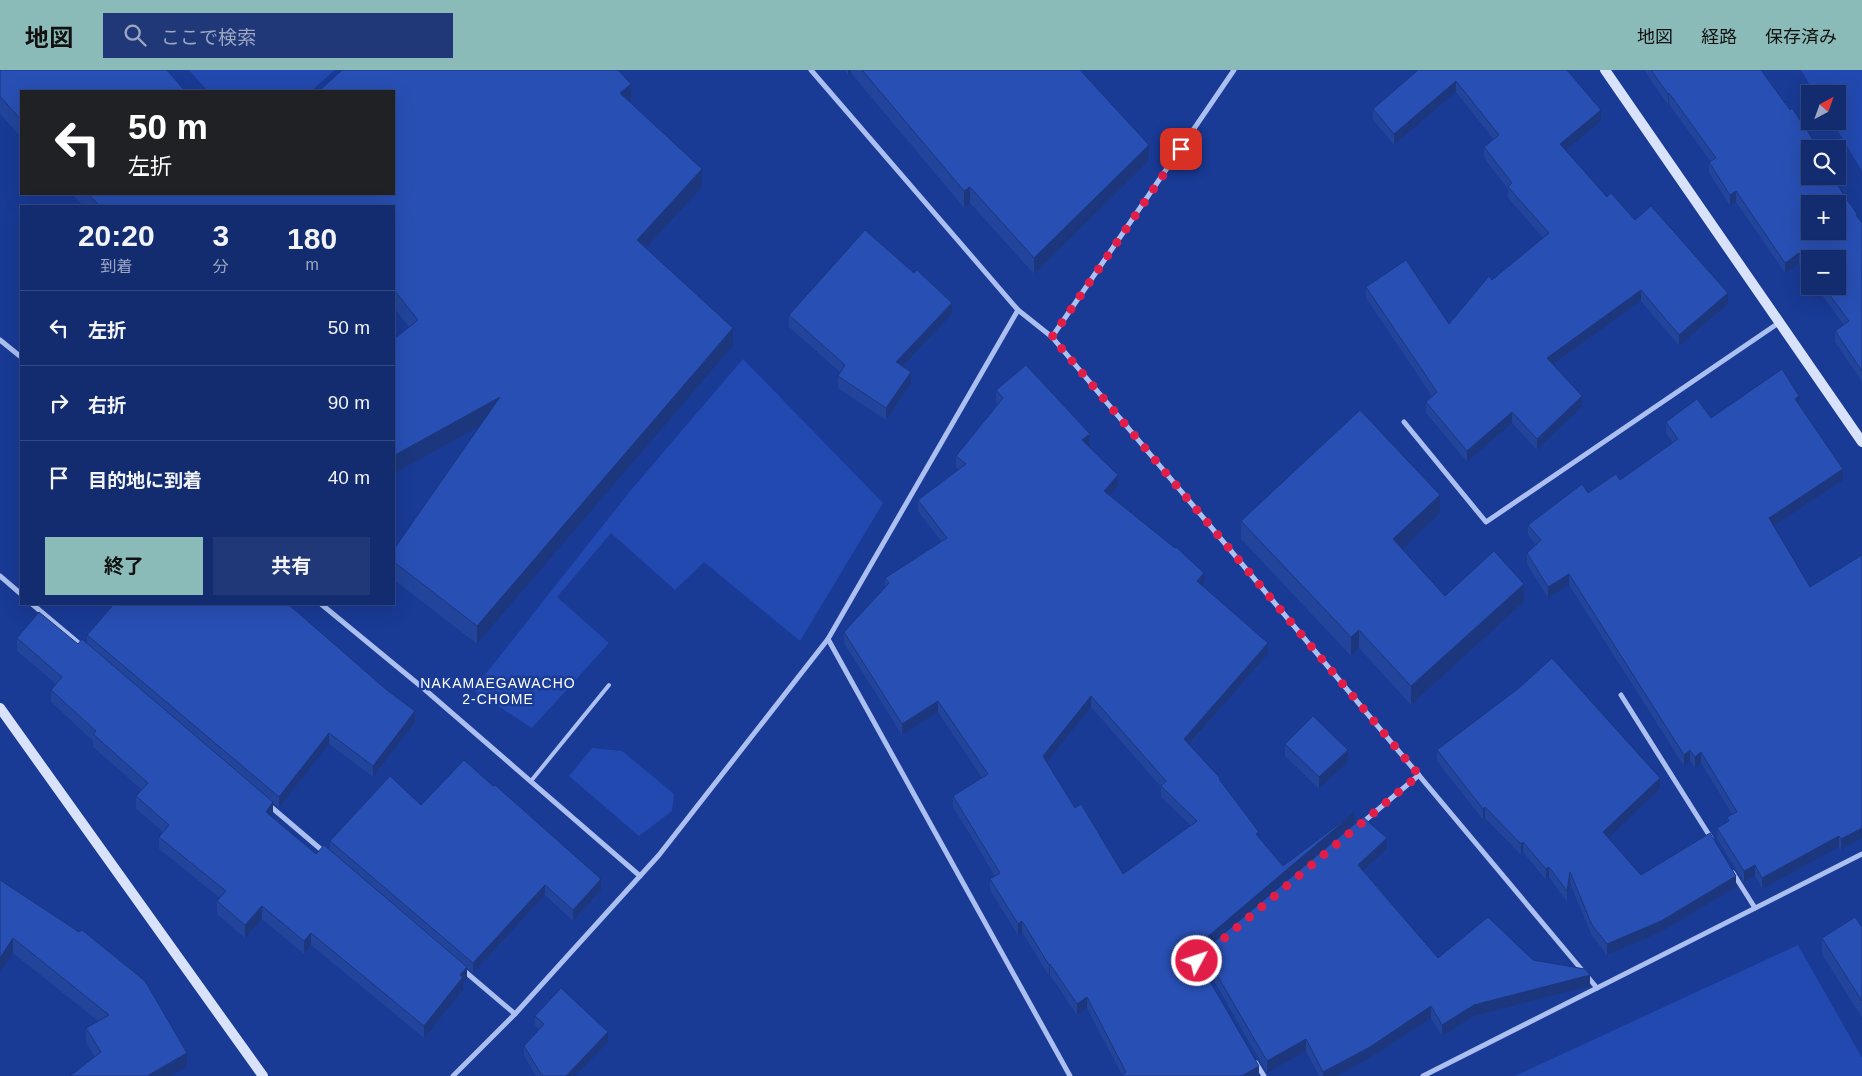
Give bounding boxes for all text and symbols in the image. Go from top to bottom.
search box [103,13,453,58]
icon: search [121,21,149,49]
text: 地図 [25,24,73,51]
text: ここで検索 [161,27,256,48]
text: 地図 [1637,27,1673,47]
text: 経路 [1701,27,1737,47]
text: 保存済み [1765,27,1837,47]
north arrow [1801,85,1846,130]
map controls [1801,85,1846,295]
text: 50 m [128,107,208,146]
icon: left [45,110,110,175]
pin [1160,128,1202,170]
icon: arrive [1167,135,1195,163]
button: search [1801,140,1846,185]
text: 左折 [128,154,172,179]
button: + [1801,195,1846,240]
text: 20:20 [78,219,155,252]
text: 3 [212,219,229,252]
text: 180 [287,222,337,255]
button: − [1801,250,1846,295]
text: m [305,256,319,273]
text: 到着 [100,258,132,275]
text: 分 [213,258,229,275]
icon: left [45,314,73,342]
text: 50 m [328,317,370,338]
text: 左折 [88,320,126,341]
icon: right [45,389,73,417]
text: 90 m [328,392,370,413]
text: 右折 [88,395,126,416]
icon: arrive [45,464,73,492]
text: 40 m [328,467,370,488]
text: 目的地に到着 [88,470,202,491]
button: 終了 [45,537,203,595]
button: 共有 [213,537,370,595]
district label: NAKAMAEGAWACHO 2-CHOME [420,675,576,707]
position arrow [1170,934,1222,986]

